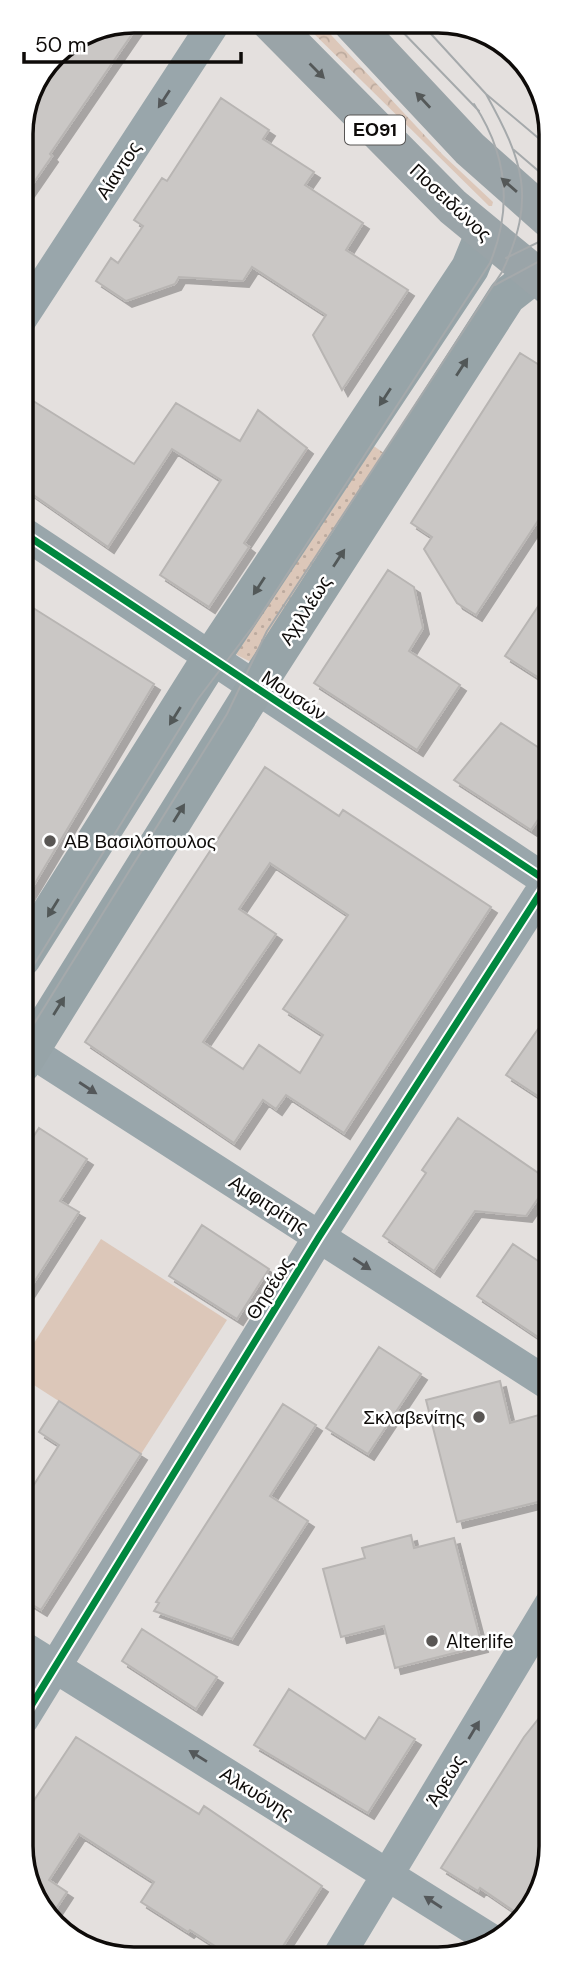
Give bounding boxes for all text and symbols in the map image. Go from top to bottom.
scale bar [24,21,242,65]
text: 50 m [35,31,86,59]
one-way arrow [308,63,325,80]
one-way arrow [158,90,171,109]
one-way arrow [415,91,432,108]
road number: ΕΟ91 [345,116,405,145]
street label: Αίαντος [90,136,146,204]
street label: Ποσειδώνος [404,158,497,247]
one-way arrow [500,178,517,193]
one-way arrow [455,357,468,376]
one-way arrow [378,387,391,406]
one-way arrow [332,549,346,567]
street label: Αχιλλέως [274,571,337,650]
one-way arrow [253,577,266,596]
street label: Μουσών [257,665,331,726]
one-way arrow [168,706,181,725]
one-way arrow [173,804,186,823]
place label: ΑΒ Βασιλόπουλος [64,829,216,854]
marker: ΑΒ Βασιλόπουλος [42,833,58,849]
one-way arrow [47,899,60,918]
one-way arrow [53,997,66,1016]
one-way arrow [79,1082,98,1095]
street label: Αμφιτρίτης [224,1169,313,1239]
street label: Θησέως [240,1252,298,1324]
one-way arrow [353,1258,372,1271]
place label: Σκλαβενίτης [363,1405,465,1430]
marker: Σκλαβενίτης [471,1409,487,1425]
place label: Alterlife [446,1629,514,1654]
marker: Alterlife [424,1633,440,1649]
one-way arrow [468,1721,481,1740]
one-way arrow [189,1750,208,1763]
street label: Άρεως [420,1750,471,1811]
street label: Αλκυόνης [215,1761,298,1826]
one-way arrow [423,1896,443,1909]

